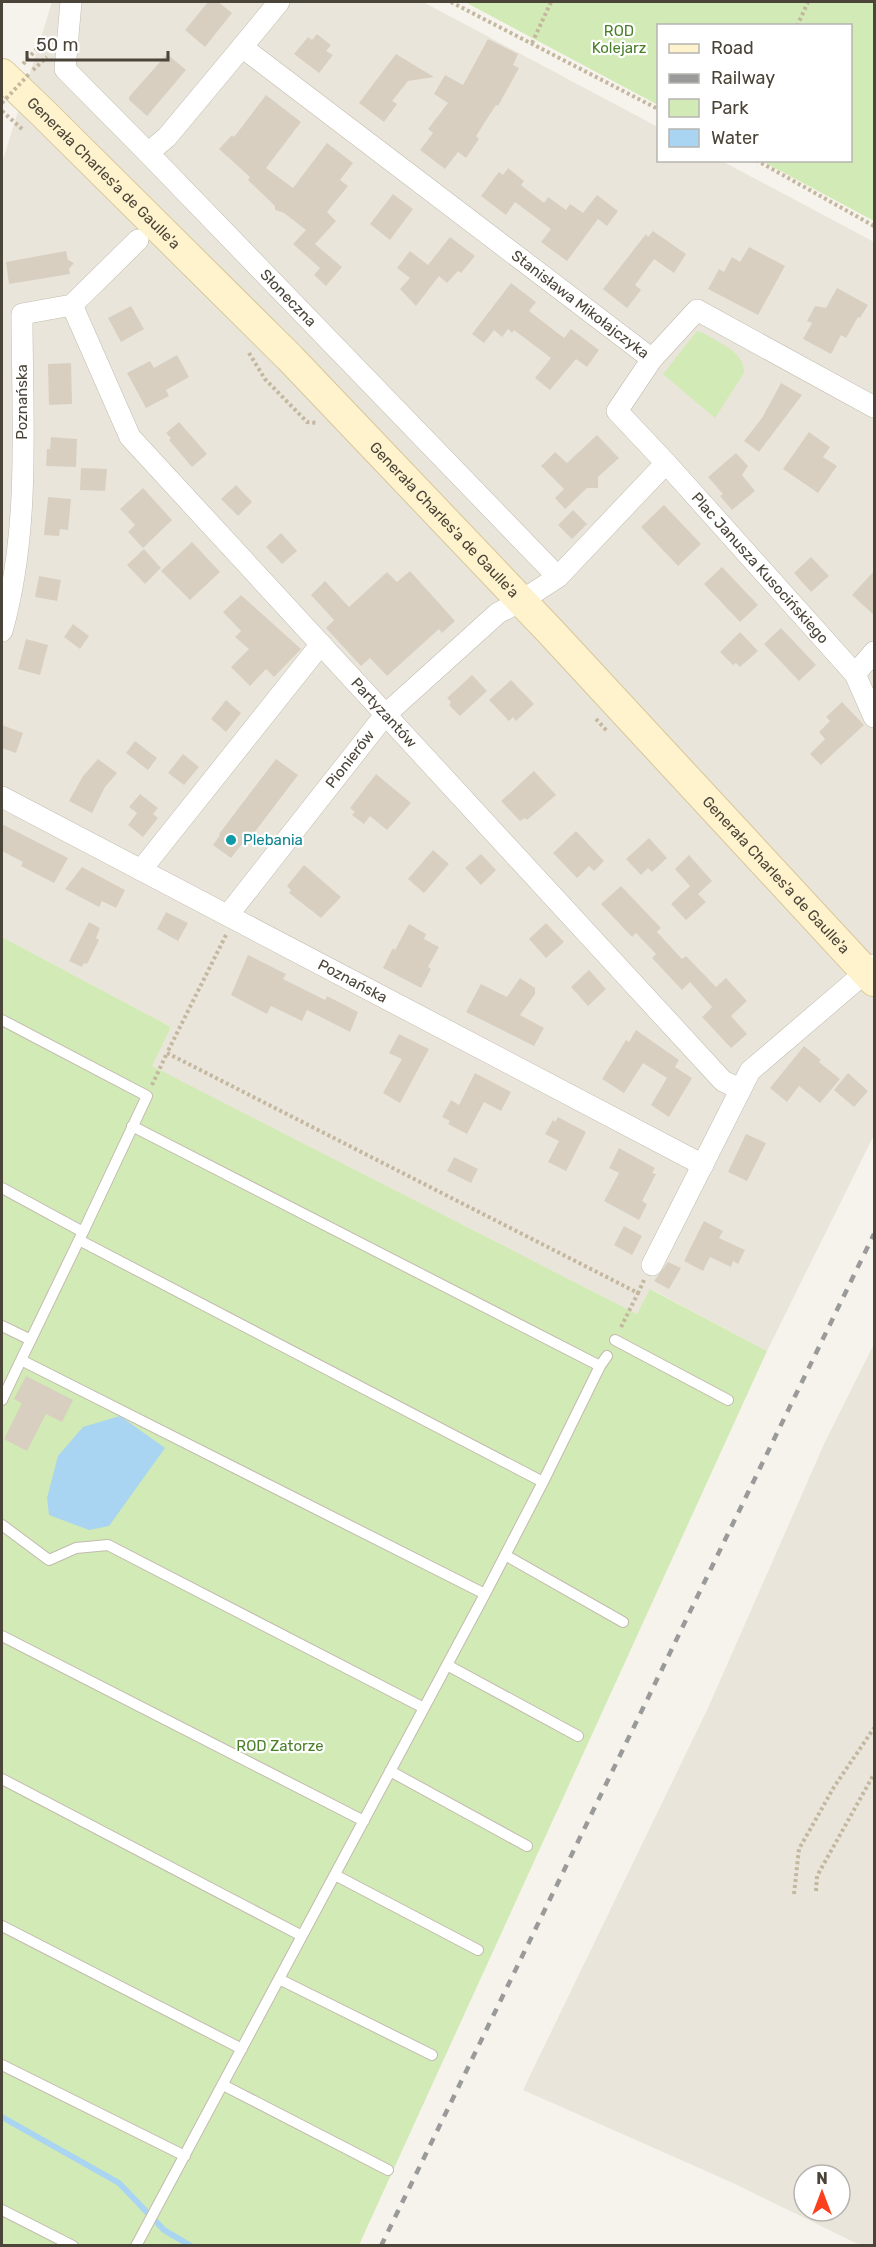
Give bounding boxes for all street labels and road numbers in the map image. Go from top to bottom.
street label: Generała Charles'a de Gaulle'a [23,93,184,253]
street label: Stanisława Mikołajczyka [508,246,653,362]
street label: Słoneczna [256,265,320,330]
street label: Poznańska [13,364,31,440]
street label: Generała Charles'a de Gaulle'a [366,438,523,602]
street label: Plac Janusza Kusocińskiego [688,489,832,647]
street label: Partyzantów [347,674,421,751]
street label: Pionierów [322,726,378,792]
street label: Generała Charles'a de Gaulle'a [698,792,853,958]
street label: Poznańska [315,956,390,1007]

